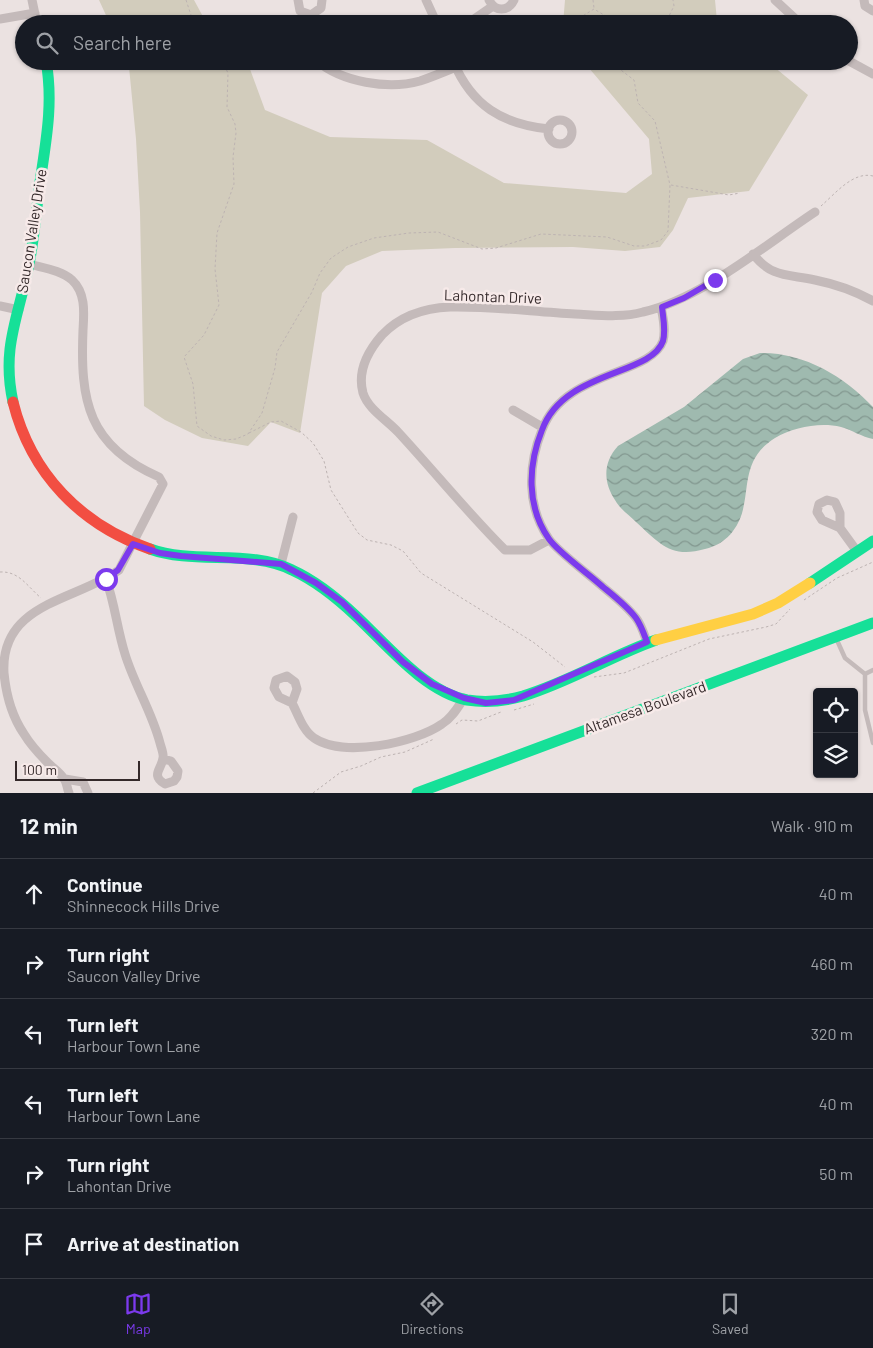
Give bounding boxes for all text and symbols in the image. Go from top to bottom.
search box [15,15,858,70]
icon: search [33,29,61,57]
text: Search here [73,31,172,54]
street label: Saucon Valley Drive [12,168,50,294]
route end [704,269,727,292]
street label: Lahontan Drive [444,285,542,307]
route start [95,568,118,591]
street label: Altamesa Boulevard [581,677,708,738]
map controls [813,688,858,778]
button: locate [813,688,858,733]
button: layers [813,733,858,778]
scale bar [15,758,140,781]
text: 100 m [22,761,57,778]
text: 12 min [20,813,78,838]
text: Walk · 910 m [771,816,853,835]
text: Continue [67,873,143,896]
icon: ahead [20,880,48,908]
text: 40 m [819,884,853,903]
text: Shinnecock Hills Drive [67,896,220,915]
text: Turn right [67,943,149,966]
icon: right [20,950,48,978]
text: 460 m [810,954,853,973]
text: Saucon Valley Drive [67,966,201,985]
text: Turn left [67,1013,138,1036]
icon: left [20,1020,48,1048]
text: 320 m [811,1024,853,1043]
text: Harbour Town Lane [67,1036,200,1055]
text: Turn left [67,1083,138,1106]
icon: left [20,1090,48,1118]
text: 40 m [819,1094,853,1113]
text: Harbour Town Lane [67,1106,200,1125]
text: Turn right [67,1153,149,1176]
icon: right [20,1160,48,1188]
text: 50 m [819,1164,853,1183]
text: Lahontan Drive [67,1176,172,1195]
icon: arrive [20,1230,48,1258]
text: Arrive at destination [67,1232,239,1255]
tab: Map [124,1290,152,1337]
tab: Directions [401,1290,463,1337]
tab: Saved [712,1290,749,1337]

